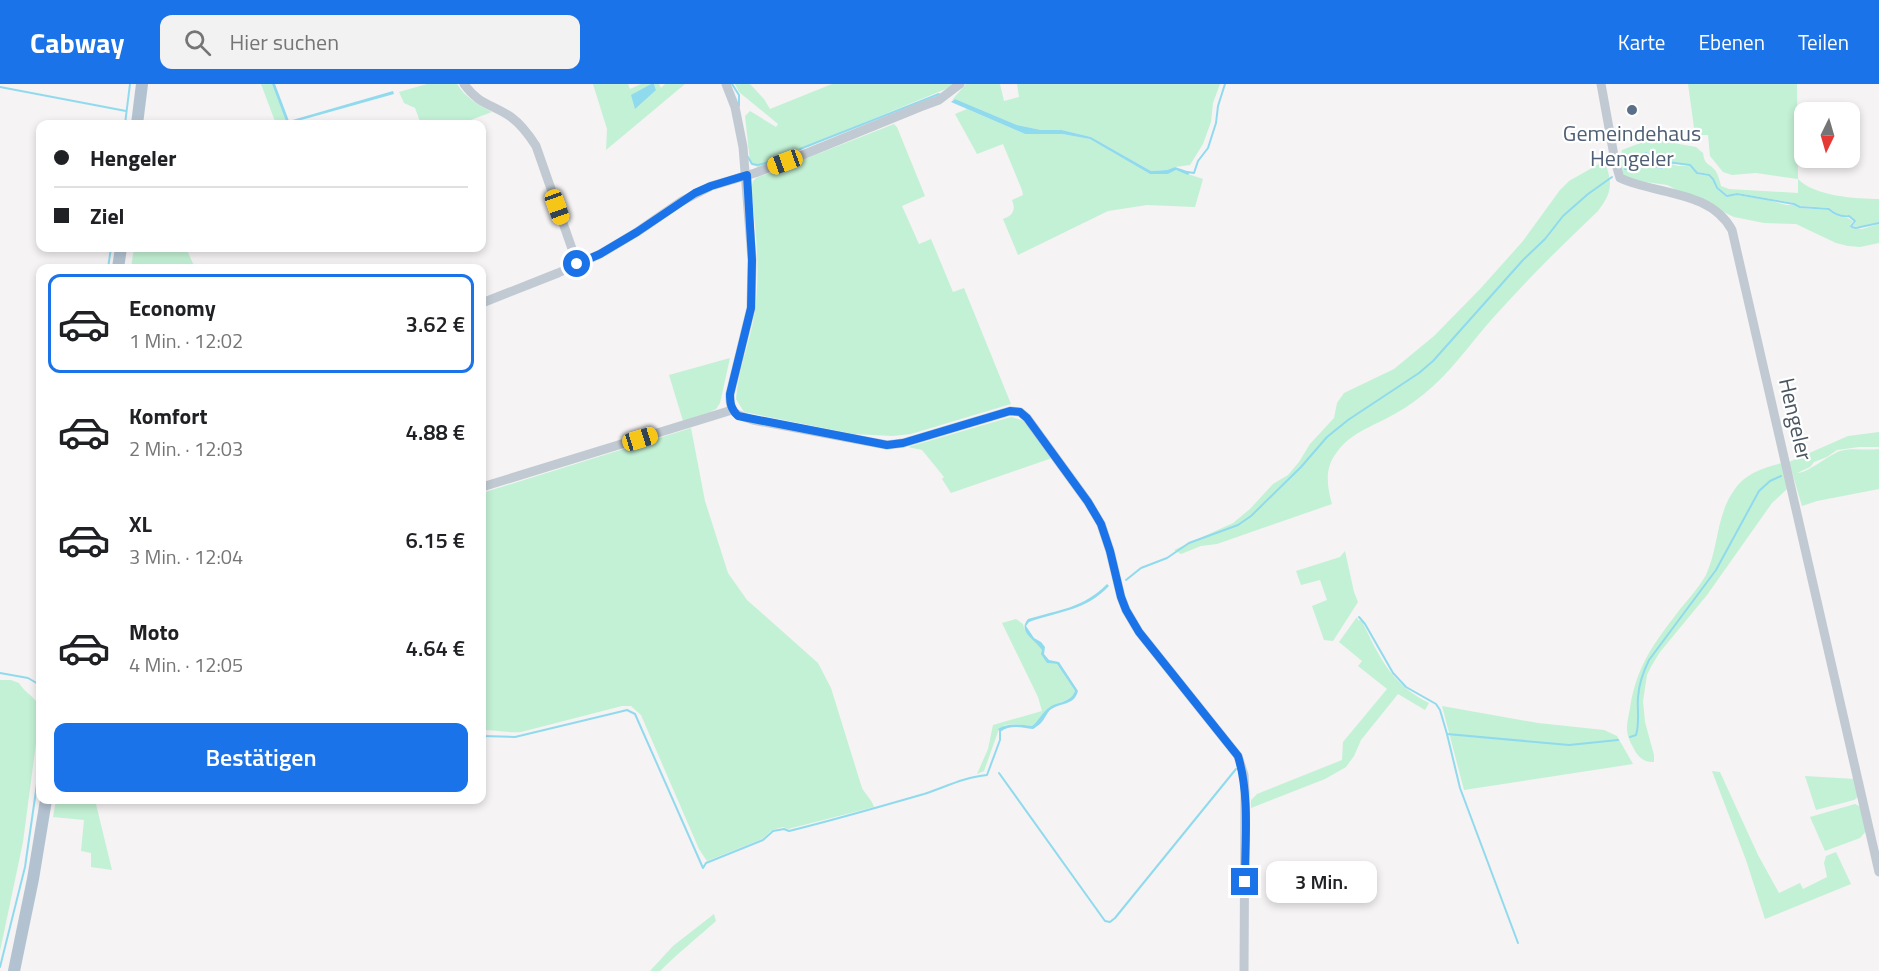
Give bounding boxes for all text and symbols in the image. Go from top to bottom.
search box [160,15,580,69]
text: Cabway [30,21,124,64]
text: Hier suchen [229,25,339,59]
icon: search [181,26,214,59]
text: Karte [1618,26,1665,58]
text: Ebenen [1698,26,1765,58]
text: Teilen [1798,26,1849,58]
north arrow [1794,102,1860,168]
map controls [1794,102,1860,168]
marker: Gemeindehaus Hengeler [1625,103,1639,117]
place label: Gemeindehaus Hengeler [1563,116,1701,175]
text: Hengeler [90,141,176,175]
car [765,147,805,177]
car [542,187,572,227]
text: Ziel [90,199,125,233]
route start [563,250,590,277]
text: Economy [129,291,216,325]
icon: car [57,297,111,351]
text: 3.62 € [406,307,465,341]
text: 1 Min. · 12:02 [129,325,243,356]
street label: Hengeler [1770,374,1822,464]
text: Komfort [129,399,208,433]
icon: car [57,405,111,459]
text: 4.88 € [406,415,465,449]
car [620,425,660,453]
text: 2 Min. · 12:03 [129,433,243,464]
text: XL [129,507,152,541]
icon: car [57,513,111,567]
text: 6.15 € [406,523,465,557]
text: 3 Min. · 12:04 [129,541,243,572]
text: Moto [129,615,179,649]
icon: car [57,621,111,675]
text: 4.64 € [406,631,465,665]
text: 4 Min. · 12:05 [129,649,243,680]
button: Bestätigen [54,723,468,792]
callout: 3 Min. [1266,861,1377,903]
text: 3 Min. [1295,866,1348,897]
route end [1231,868,1258,895]

